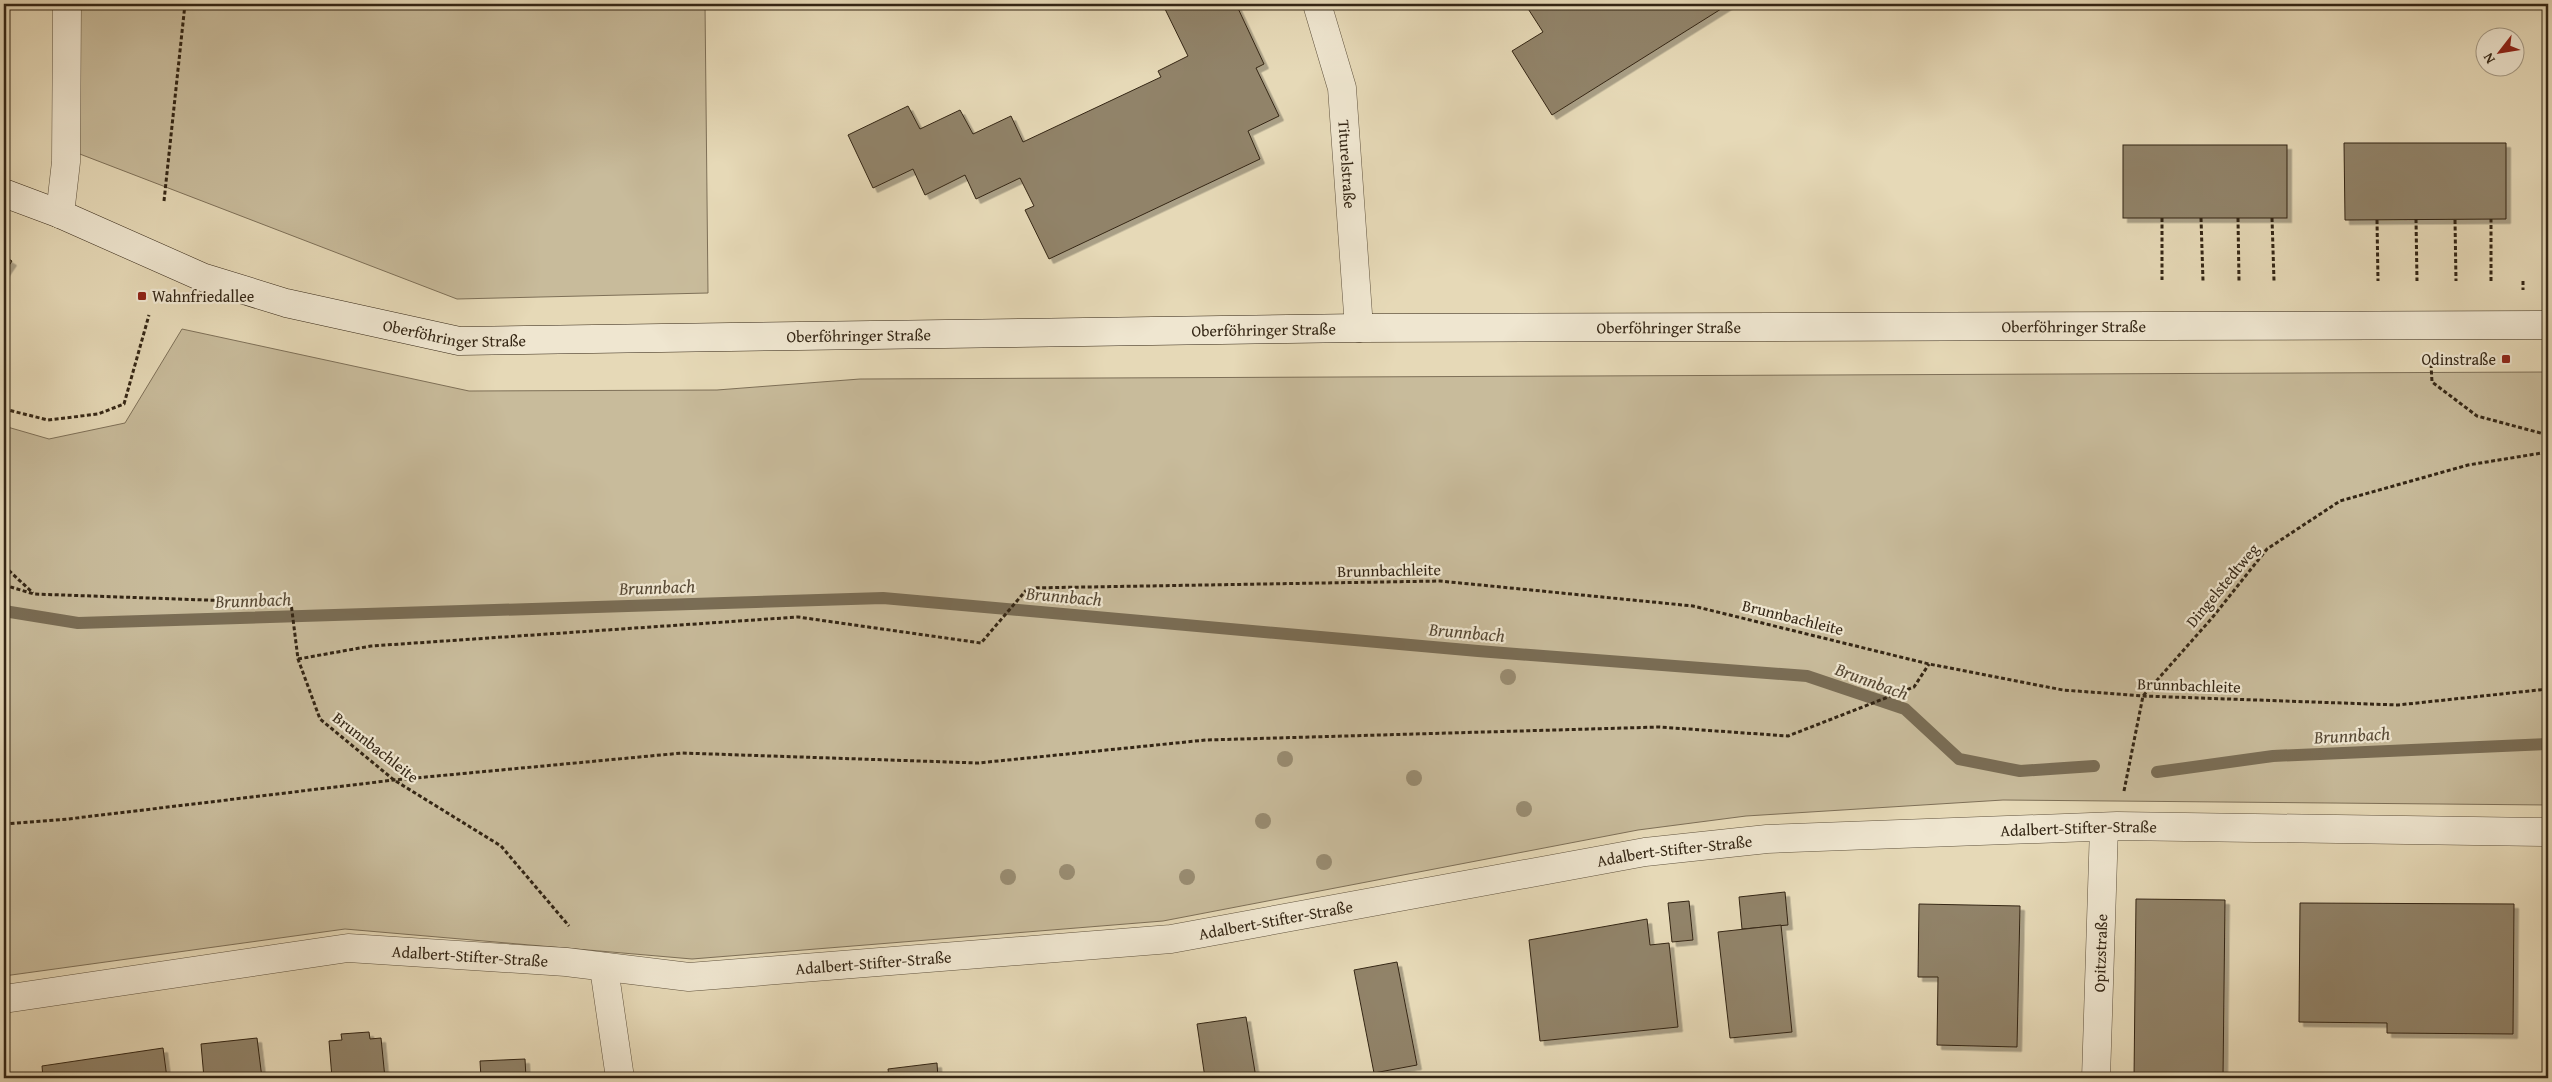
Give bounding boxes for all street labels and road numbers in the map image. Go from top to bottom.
street label: Titurelstraße [1332,119,1363,209]
street label: Oberföhringer Straße [381,313,526,353]
street label: Oberföhringer Straße [2001,314,2146,338]
street label: Oberföhringer Straße [1596,315,1741,339]
street label: Oberföhringer Straße [1191,316,1336,342]
street label: Oberföhringer Straße [786,322,931,348]
street label: Dingelstedtweg [2180,538,2264,632]
street label: Brunnbachleite [1337,557,1441,583]
street label: Brunnbachleite [1740,593,1846,641]
street label: Brunnbachleite [2137,671,2241,699]
street label: Brunnbachleite [328,706,424,788]
street label: Adalbert-Stifter-Straße [2000,814,2157,842]
street label: Adalbert-Stifter-Straße [1595,829,1753,873]
street label: Adalbert-Stifter-Straße [1196,894,1355,946]
street label: Opitzstraße [2087,913,2113,993]
street label: Adalbert-Stifter-Straße [391,939,549,973]
street label: Adalbert-Stifter-Straße [794,944,952,981]

